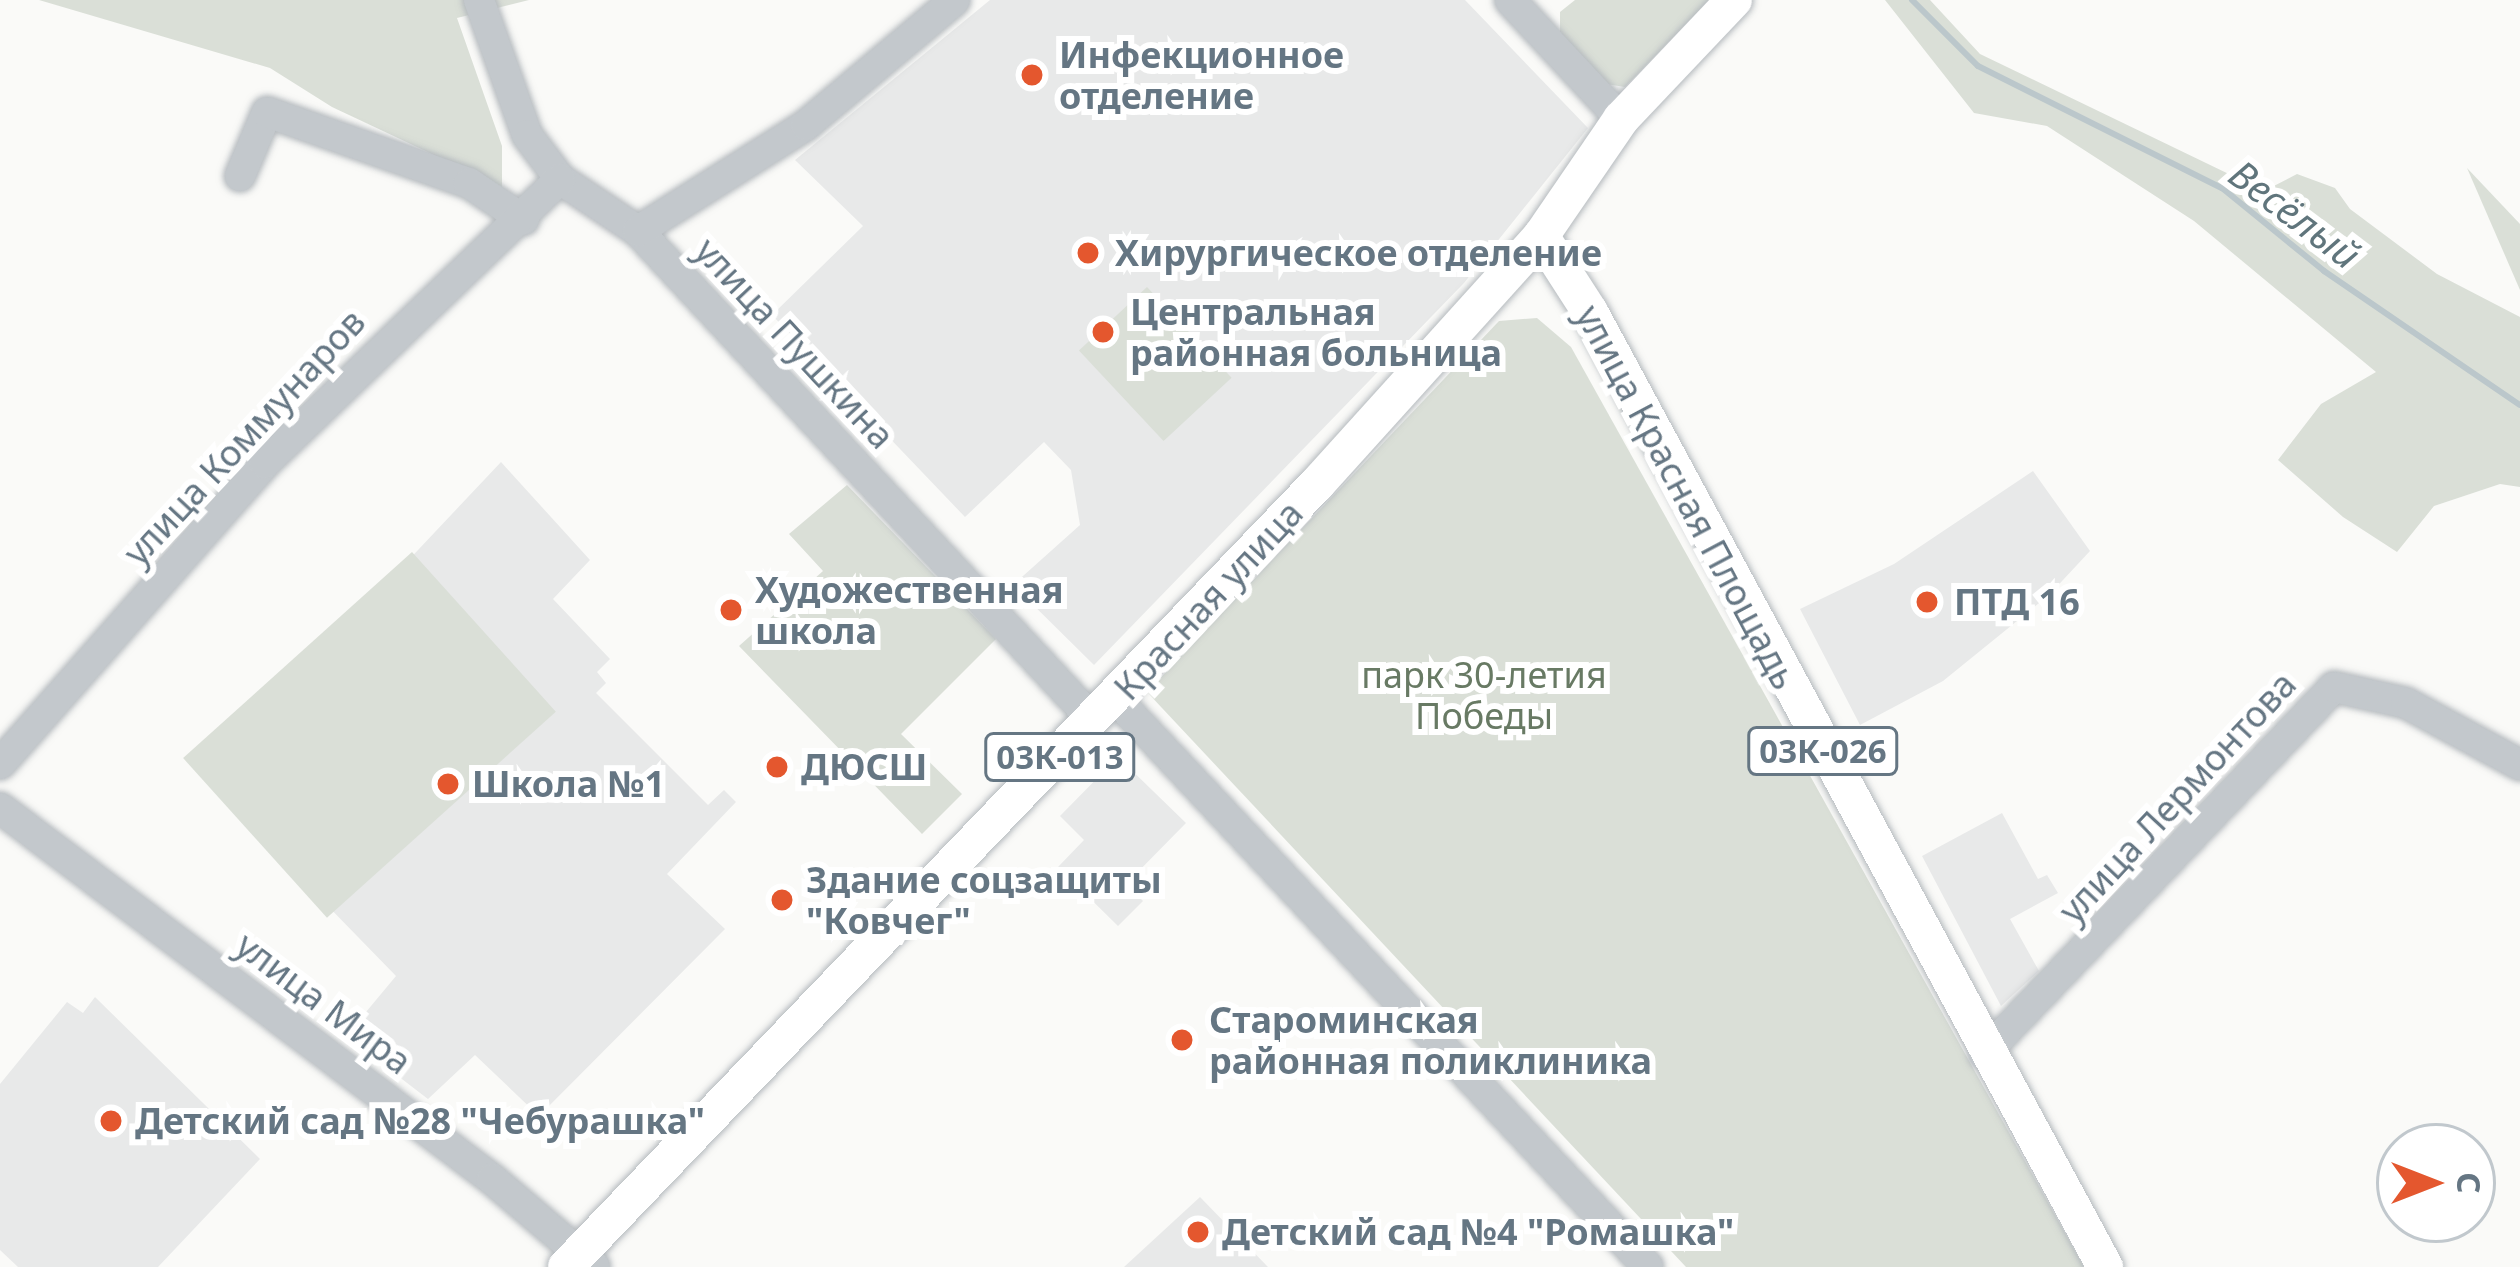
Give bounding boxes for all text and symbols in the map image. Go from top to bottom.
place label: Инфекционное отделение [1059,32,1344,117]
marker: Инфекционное отделение [1016,59,1048,91]
water label: Весёлый [2221,150,2369,278]
street label: улица Пушкина [686,229,904,457]
place label: Хирургическое отделение [1115,231,1602,275]
marker: Хирургическое отделение [1072,237,1104,269]
place label: Центральная районная больница [1130,289,1502,374]
street label: улица Красная Площадь [1567,298,1807,696]
street label: улица Коммунаров [114,300,374,574]
marker: Центральная районная больница [1087,316,1119,348]
street label: Красная улица [1105,491,1311,709]
place label: Художественная школа [755,567,1063,652]
place label: ПТД 16 [1954,580,2080,624]
marker: ПТД 16 [1911,586,1943,618]
marker: Художественная школа [718,597,744,623]
park label: парк 30-летия Победы [1361,652,1607,737]
street label: улица Лермонтова [2050,663,2304,931]
road number: 03К-026 [1745,724,1901,778]
road number: 03К-013 [982,730,1138,784]
place label: ДЮСШ [801,745,927,789]
marker: ДЮСШ [764,754,790,780]
place label: Школа №1 [472,762,665,806]
marker: Школа №1 [435,771,461,797]
place label: Здание соцзащиты "Ковчег" [806,857,1162,942]
marker: Здание соцзащиты "Ковчег" [769,887,795,913]
street label: улица Мира [228,923,420,1083]
place label: Староминская районная поликлиника [1209,997,1652,1082]
marker: Староминская районная поликлиника [1166,1024,1198,1056]
place label: Детский сад №28 "Чебурашка" [135,1099,705,1143]
marker: Детский сад №28 "Чебурашка" [98,1108,124,1134]
north arrow [2376,1123,2496,1243]
text: С [2447,1172,2492,1194]
place label: Детский сад №4 "Ромашка" [1222,1210,1734,1254]
marker: Детский сад №4 "Ромашка" [1185,1219,1211,1245]

